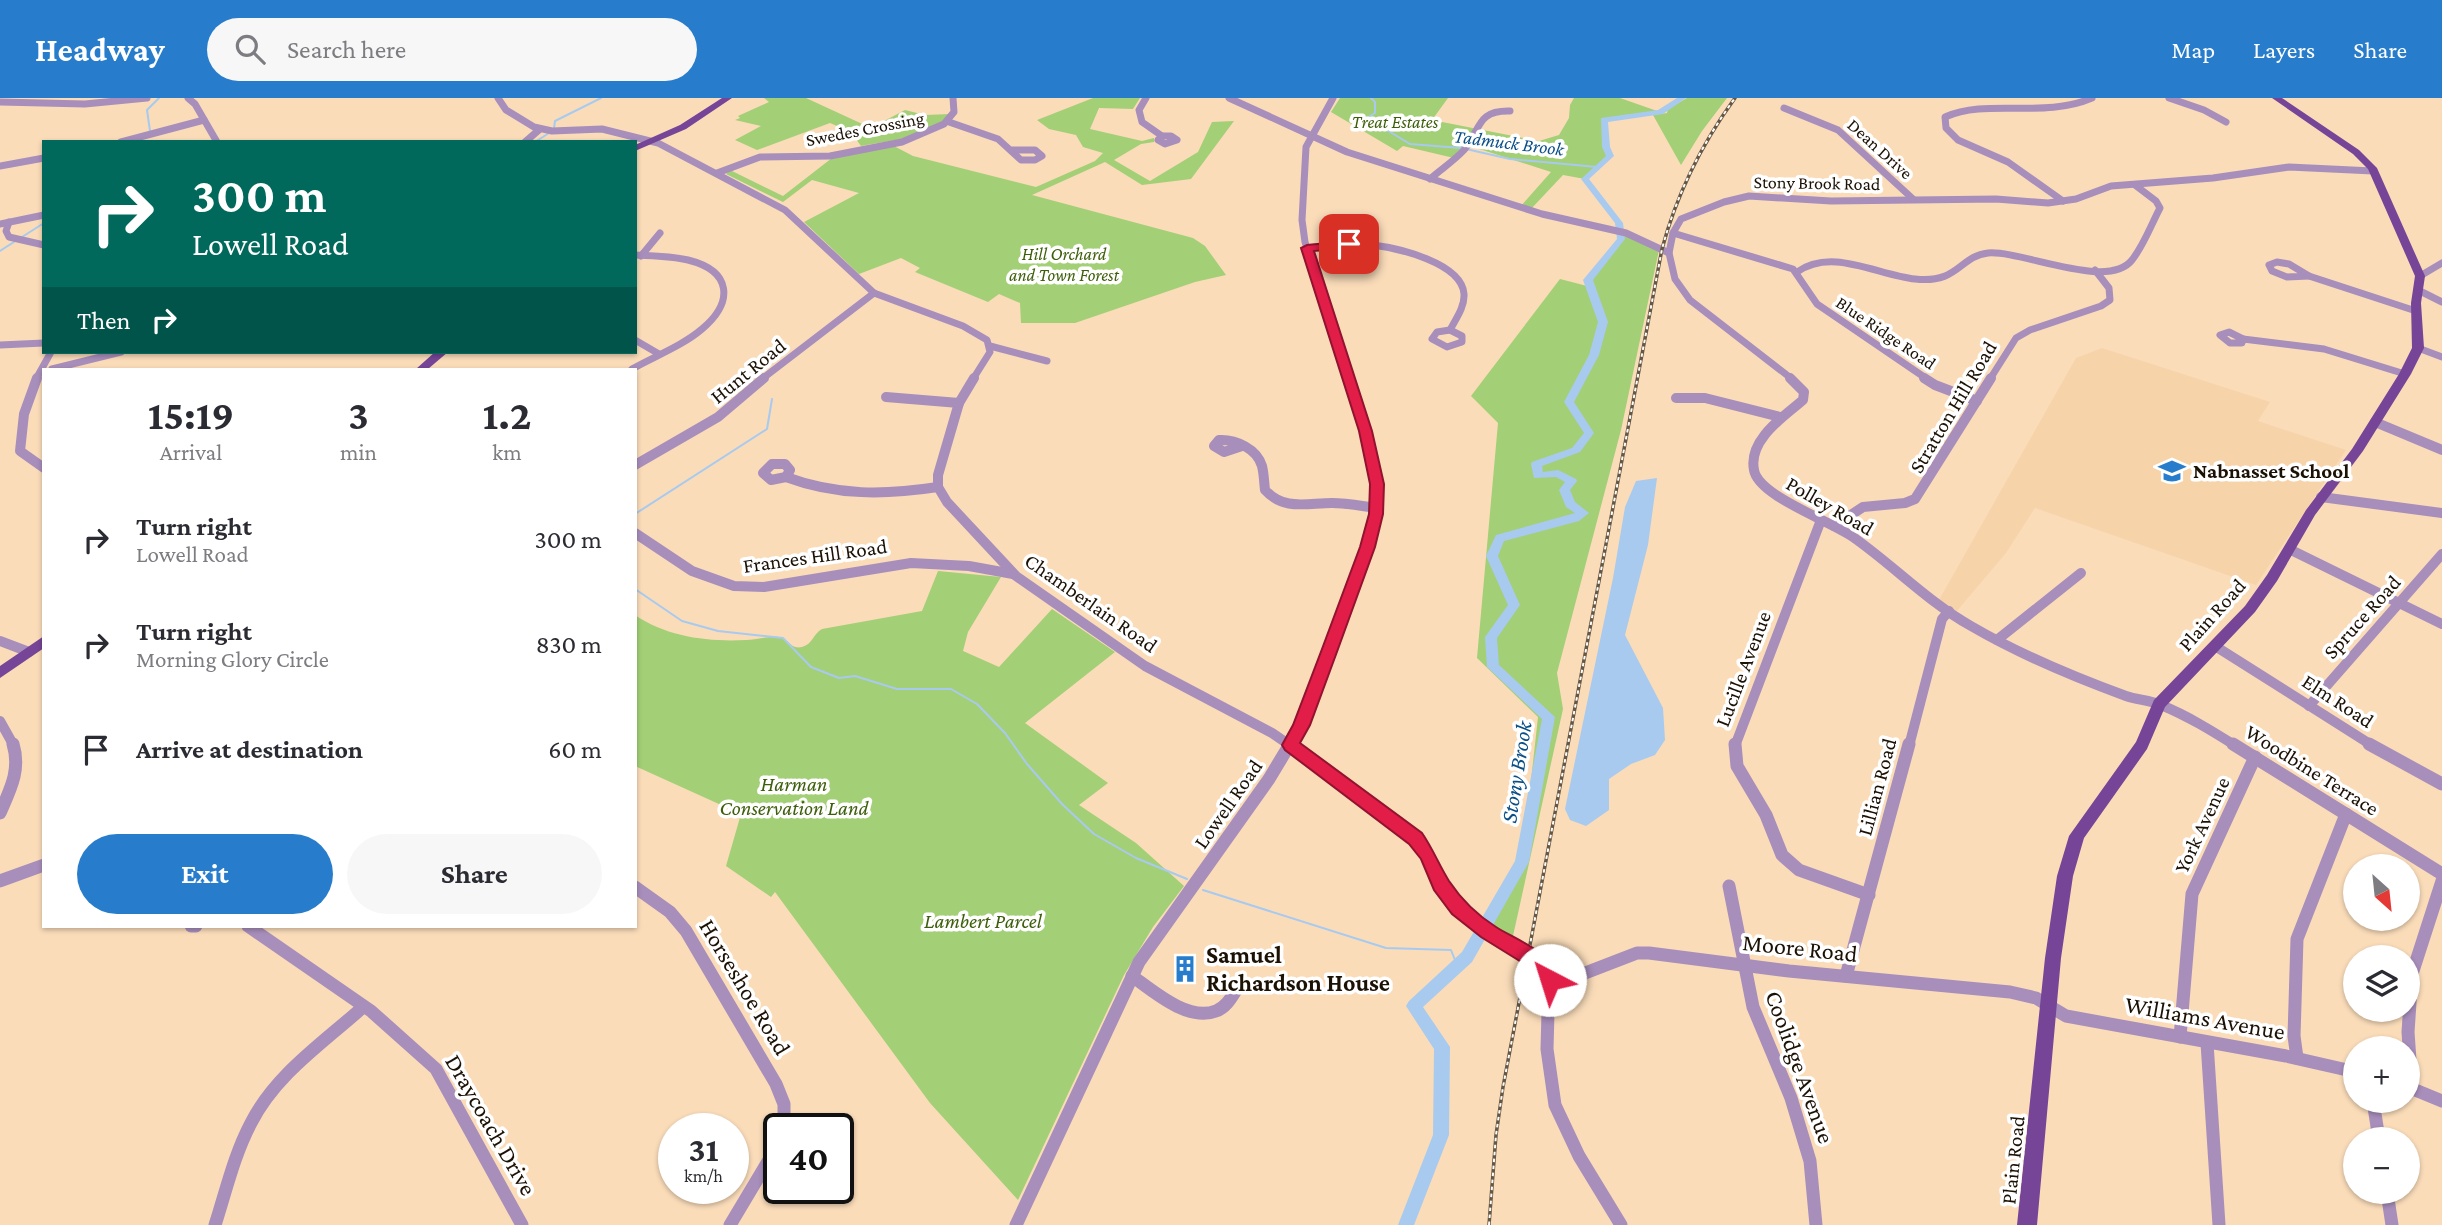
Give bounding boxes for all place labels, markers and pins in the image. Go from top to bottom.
pin [1319,214,1379,274]
school or university icon: Nabnasset School [2157,456,2187,486]
place label: Nabnasset School [2193,459,2349,483]
place label: Samuel Richardson House [1206,941,1390,996]
building icon: Samuel Richardson House [1170,954,1200,984]

